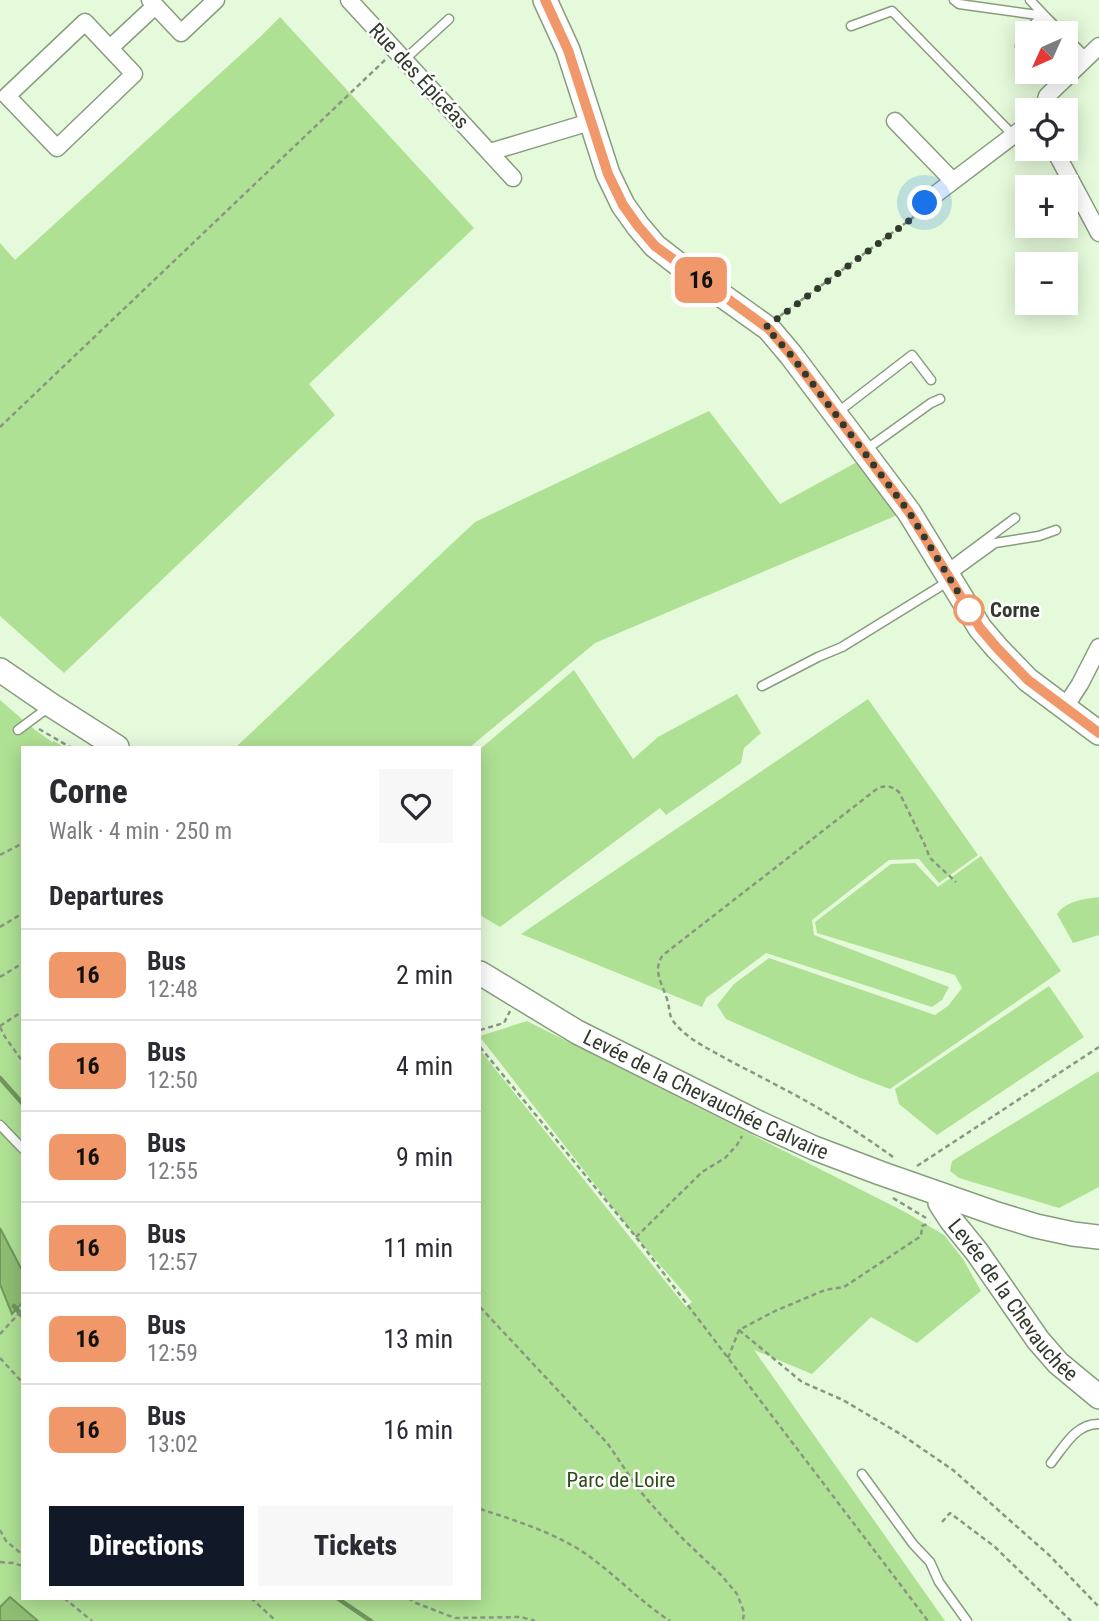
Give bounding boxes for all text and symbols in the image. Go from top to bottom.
street label: Rue des Épicéas [364,18,474,134]
north arrow [1015,21,1078,84]
map controls [1015,21,1078,315]
button: locate [1015,98,1078,161]
button: + [1015,175,1078,238]
your location [907,185,942,220]
button: − [1015,252,1078,315]
line badge: 16 [670,257,732,303]
text: 16 [689,266,713,294]
marker: Corne [954,595,984,625]
place label: Corne [990,598,1040,622]
button: heart [379,769,453,843]
text: Corne [49,772,128,811]
text: Walk · 4 min · 250 m [49,818,232,845]
text: Departures [49,881,164,911]
text: Bus [147,946,186,976]
text: 2 min [396,960,453,990]
text: 16 [75,961,100,989]
text: 12:48 [147,976,198,1003]
street label: Levée de la Chevauchée Calvaire [579,1025,832,1164]
text: Bus [147,1037,186,1067]
text: 4 min [396,1051,453,1081]
text: 16 [75,1052,100,1080]
text: 12:50 [147,1067,198,1094]
text: Bus [147,1128,186,1158]
text: 9 min [396,1142,453,1172]
text: 16 [75,1143,100,1171]
text: 12:55 [147,1158,198,1185]
street label: Levée de la Chevauchée [943,1214,1083,1386]
text: Bus [147,1219,186,1249]
text: 11 min [383,1233,453,1263]
text: 16 [75,1234,100,1262]
text: 12:57 [147,1249,198,1276]
text: Bus [147,1310,186,1340]
text: 13 min [383,1324,453,1354]
text: 16 [75,1325,100,1353]
text: 12:59 [147,1340,198,1367]
text: Bus [147,1401,186,1431]
text: 16 min [383,1415,453,1445]
text: 16 [75,1416,100,1444]
text: 13:02 [147,1431,198,1458]
park label: Parc de Loire [567,1468,676,1492]
button: Directions [49,1506,244,1586]
button: Tickets [258,1506,453,1586]

